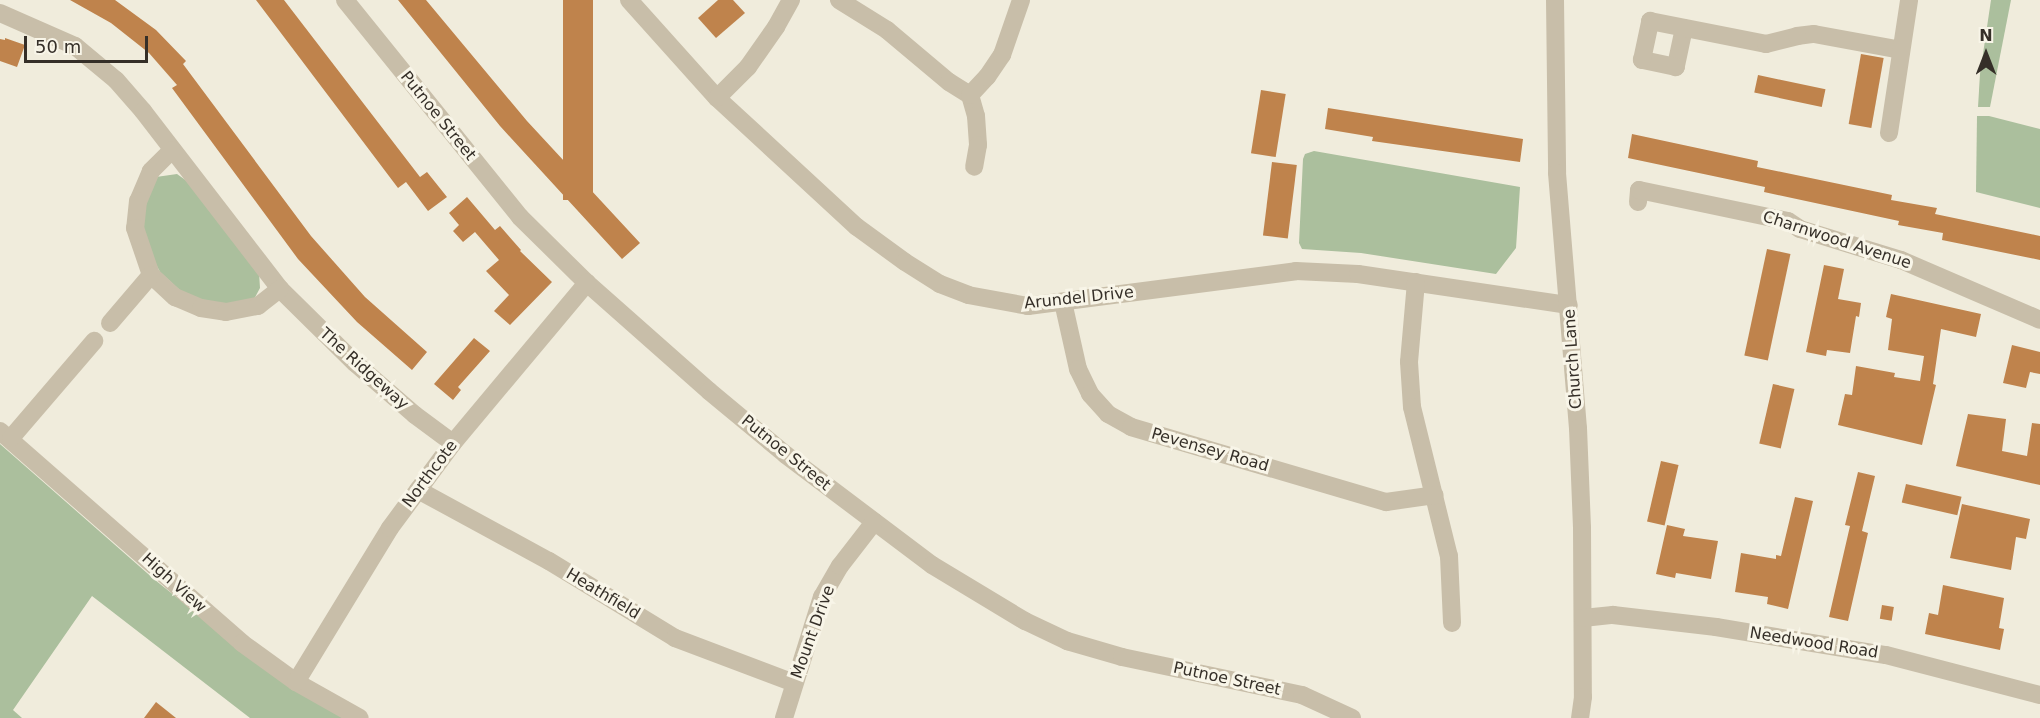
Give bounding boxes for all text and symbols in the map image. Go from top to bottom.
scale bar [27,24,152,62]
north arrow [1956,24,2016,84]
text: N [1979,26,1993,45]
text: 50 m [35,36,81,57]
street label: Putnoe Street [396,68,480,164]
street label: Charnwood Avenue [1760,207,1914,273]
street label: Arundel Drive [1023,283,1135,313]
street label: Church Lane [1560,308,1586,410]
street label: The Ridgeway [316,324,412,414]
street label: Putnoe Street [738,411,834,495]
street label: Pevensey Road [1149,424,1271,476]
street label: Northcote [398,436,462,512]
street label: High View [138,549,210,617]
street label: Heathfield [563,564,643,624]
street label: Mount Drive [787,583,839,681]
street label: Needwood Road [1748,623,1880,663]
street label: Putnoe Street [1172,658,1282,700]

